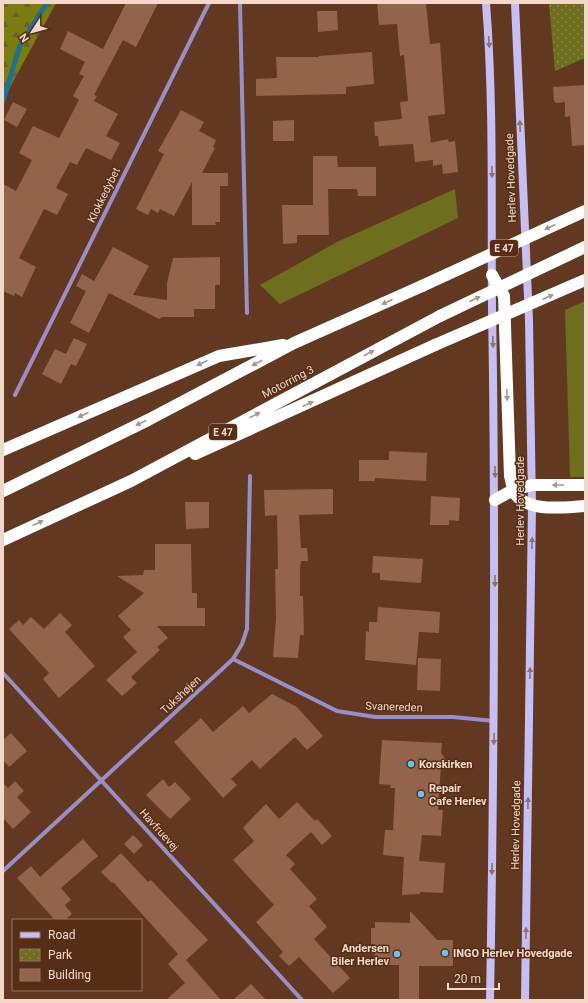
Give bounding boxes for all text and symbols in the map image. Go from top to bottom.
north arrow [12,12,52,52]
text: N [17,30,32,45]
one-way arrow [485,36,492,48]
one-way arrow [517,119,523,132]
street label: Herlev Hovedgade [503,133,519,223]
street label: Klokkedybet [85,165,123,225]
one-way arrow [489,166,495,179]
one-way arrow [544,224,555,230]
road number: E 47 [490,240,518,256]
one-way arrow [542,294,554,300]
one-way arrow [469,296,481,302]
one-way arrow [381,299,392,305]
one-way arrow [490,336,496,349]
one-way arrow [363,350,375,357]
one-way arrow [196,360,207,366]
one-way arrow [251,360,262,366]
street label: Motorring 3 [260,363,316,401]
one-way arrow [504,389,511,401]
one-way arrow [302,401,314,407]
one-way arrow [77,412,88,418]
one-way arrow [249,412,260,418]
one-way arrow [136,420,147,426]
road number: E 47 [209,424,237,440]
street label: Herlev Hovedgade [514,456,527,546]
one-way arrow [492,466,498,479]
one-way arrow [551,482,564,488]
one-way arrow [33,520,44,526]
one-way arrow [529,536,535,549]
one-way arrow [492,575,498,588]
one-way arrow [527,666,533,679]
street label: Tukshøjen [158,673,204,717]
street label: Svanereden [365,700,423,714]
one-way arrow [491,733,497,746]
place label: Korskirken [419,758,472,771]
marker: Korskirken [406,759,416,769]
street label: Herlev Hovedgade [509,780,523,870]
place label: Repair Cafe Herlev [429,782,487,808]
marker: Repair Cafe Herlev [416,789,426,799]
one-way arrow [525,796,531,809]
street label: Havfruevej [137,806,181,854]
one-way arrow [489,863,495,876]
legend [12,919,142,991]
one-way arrow [522,927,529,939]
text: Road [48,928,76,942]
place label: Andersen Biler Herlev [331,942,389,968]
place label: INGO Herlev Hovedgade [453,947,573,960]
text: Park [48,948,73,962]
marker: INGO Herlev Hovedgade [440,948,450,958]
marker: Andersen Biler Herlev [392,949,402,959]
scale bar [448,965,499,991]
text: Building [48,968,91,982]
text: 20 m [454,972,481,986]

